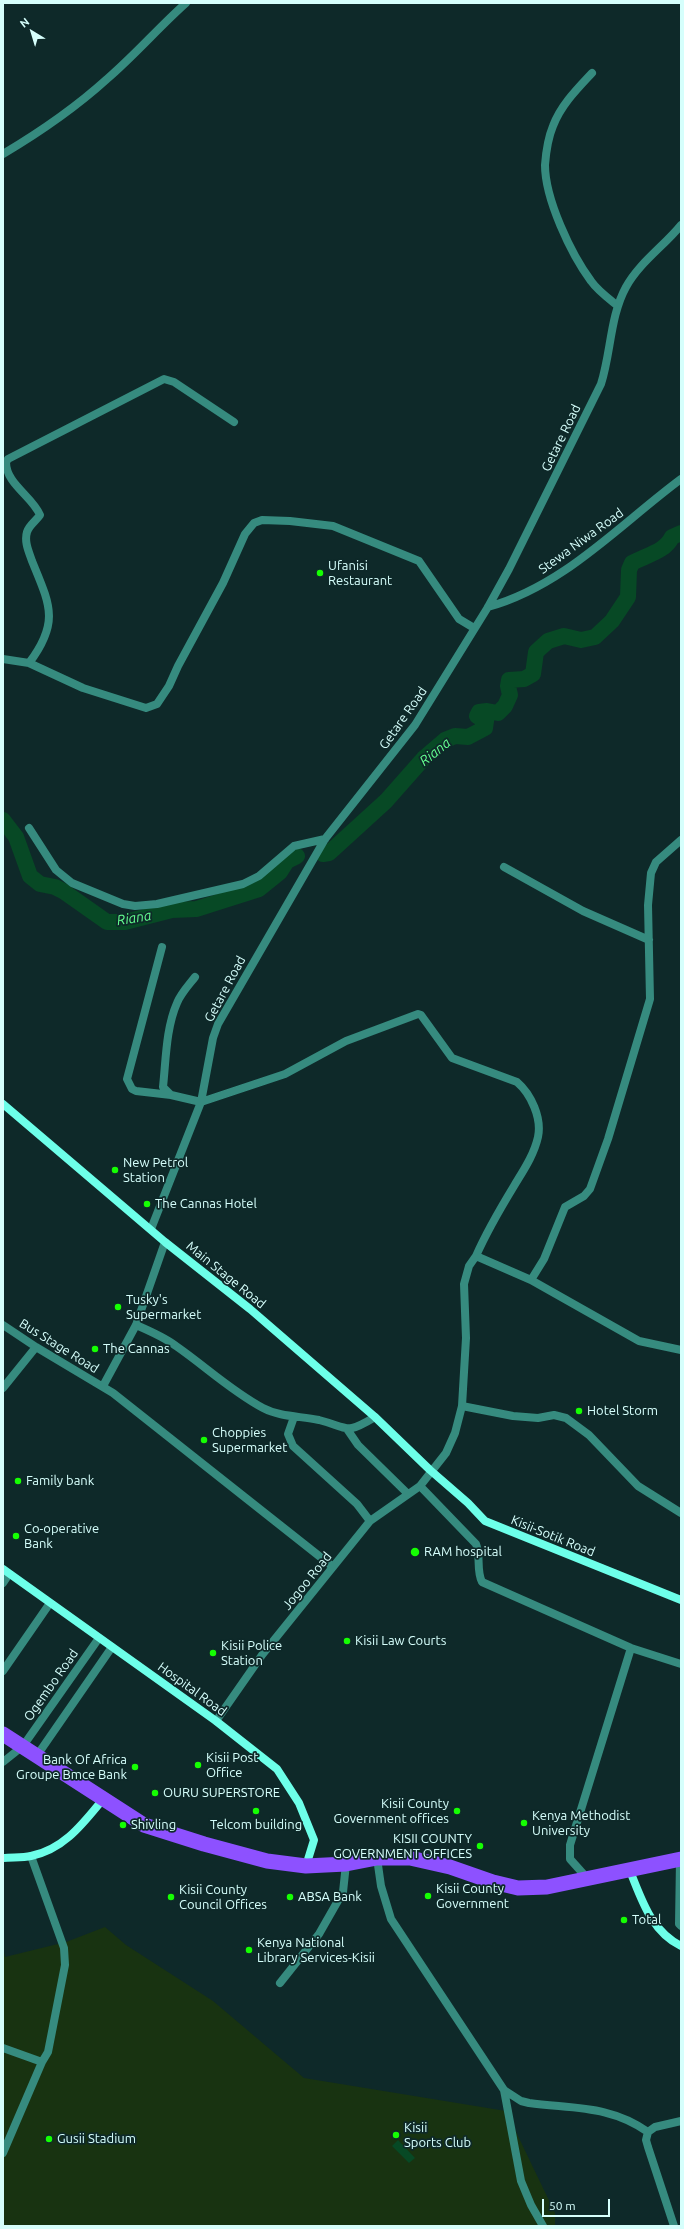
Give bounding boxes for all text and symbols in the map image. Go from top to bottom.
north arrow [12,12,52,52]
text: N [18,15,32,30]
street label: Getare Road [538,402,584,474]
street label: Stewa Niwa Road [536,505,626,577]
place label: Ufanisi Restaurant [328,558,392,589]
marker: Ufanisi Restaurant [315,568,325,578]
street label: Getare Road [376,684,430,752]
water label: Riana [416,734,454,770]
water label: Riana [115,907,153,929]
street label: Getare Road [201,953,249,1025]
place label: New Petrol Station [123,1155,188,1186]
marker: New Petrol Station [110,1165,120,1175]
place label: The Cannas Hotel [155,1196,257,1212]
marker: The Cannas Hotel [142,1199,152,1209]
street label: Main Stage Road [183,1238,269,1312]
place label: Tusky's Supermarket [126,1292,201,1323]
marker: Tusky's Supermarket [113,1302,123,1312]
street label: Bus Stage Road [17,1315,101,1377]
place label: The Cannas [103,1341,170,1357]
marker: The Cannas [90,1344,100,1354]
place label: Hotel Storm [587,1403,658,1419]
marker: Hotel Storm [574,1406,584,1416]
place label: Choppies Supermarket [212,1425,287,1456]
marker: Choppies Supermarket [199,1435,209,1445]
place label: Family bank [26,1473,94,1489]
marker: Family bank [13,1476,23,1486]
street label: Kisii-Sotik Road [509,1512,597,1560]
place label: Co-operative Bank [24,1521,99,1552]
marker: Co-operative Bank [11,1531,21,1541]
place label: RAM hospital [424,1544,502,1560]
marker: RAM hospital [409,1546,421,1558]
street label: Jogoo Road [279,1549,335,1613]
place label: Kisii Law Courts [355,1633,446,1649]
marker: Kisii Law Courts [342,1636,352,1646]
place label: Kisii Police Station [221,1638,282,1669]
street label: Ogembo Road [20,1646,82,1724]
marker: Kisii Police Station [208,1648,218,1658]
street label: Hospital Road [155,1659,229,1719]
place label: Kisii Post Office [206,1750,258,1781]
place label: Bank Of Africa Groupe Bmce Bank [16,1752,127,1783]
marker: Kisii Post Office [193,1760,203,1770]
marker: Bank Of Africa Groupe Bmce Bank [130,1762,140,1772]
place label: OURU SUPERSTORE [163,1785,280,1801]
marker: OURU SUPERSTORE [150,1788,160,1798]
place label: Kisii County Government offices [334,1796,449,1827]
marker: Telcom building [251,1806,261,1816]
marker: Kisii County Government offices [452,1806,462,1816]
place label: Kenya Methodist University [532,1808,630,1839]
place label: Shivling [131,1817,176,1833]
place label: Telcom building [210,1817,302,1833]
marker: Kenya Methodist University [519,1818,529,1828]
marker: Shivling [118,1820,128,1830]
place label: KISII COUNTY GOVERNMENT OFFICES [333,1831,472,1862]
marker: KISII COUNTY GOVERNMENT OFFICES [475,1841,485,1851]
place label: Kisii County Government [436,1881,509,1912]
place label: Kisii County Council Offices [179,1882,267,1913]
place label: ABSA Bank [298,1889,362,1905]
marker: Kisii County Government [423,1891,433,1901]
marker: Kisii County Council Offices [166,1892,176,1902]
marker: ABSA Bank [285,1892,295,1902]
place label: Total [632,1912,661,1928]
marker: Total [619,1915,629,1925]
place label: Kenya National Library Services-Kisii [257,1935,375,1966]
marker: Kenya National Library Services-Kisii [244,1945,254,1955]
place label: Kisii Sports Club [404,2120,471,2151]
marker: Kisii Sports Club [391,2130,401,2140]
place label: Gusii Stadium [57,2131,136,2147]
marker: Gusii Stadium [44,2134,54,2144]
scale bar [544,2191,612,2217]
text: 50 m [549,2199,576,2212]

